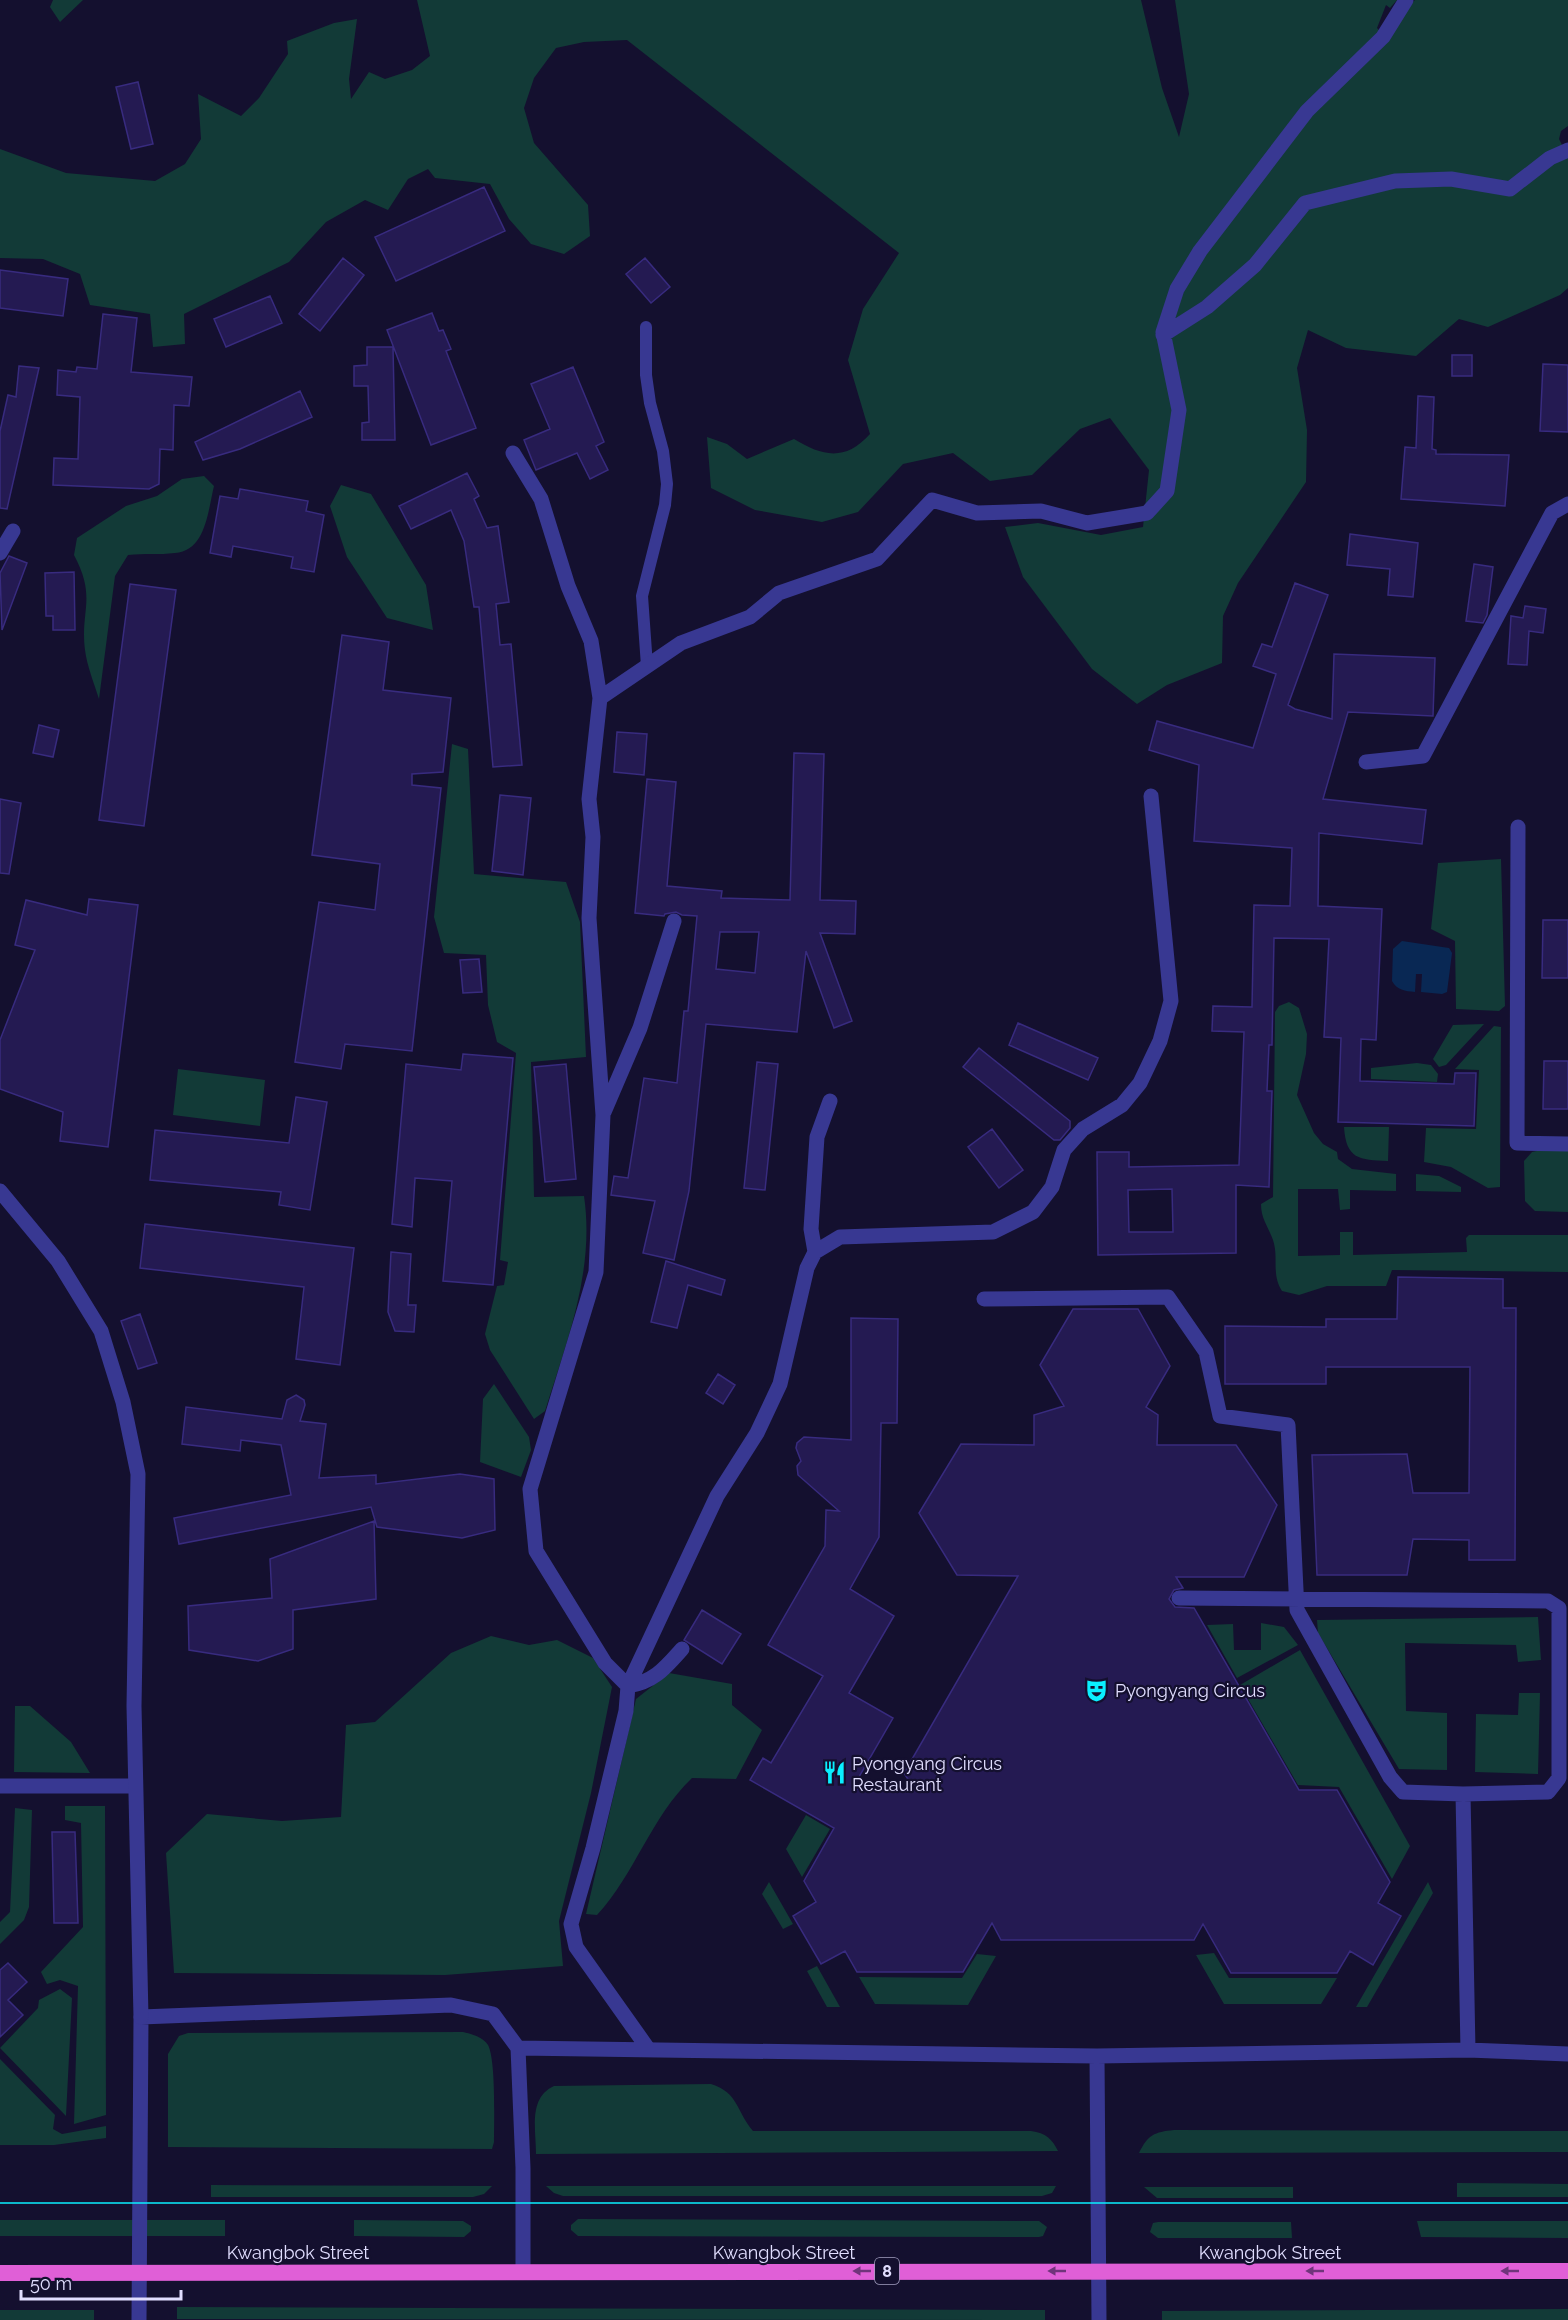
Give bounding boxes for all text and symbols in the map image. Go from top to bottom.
theatre icon: Pyongyang Circus [1084,1677,1110,1703]
place label: Pyongyang Circus [1115,1680,1265,1701]
place label: Pyongyang Circus Restaurant [852,1753,1002,1795]
restaurant icon: Pyongyang Circus Restaurant [821,1760,847,1786]
street label: Kwangbok Street [227,2242,369,2263]
street label: Kwangbok Street [713,2242,855,2263]
street label: Kwangbok Street [1199,2242,1341,2263]
road number: 8 [875,2258,899,2284]
scale bar [21,2263,182,2301]
one-way arrow [852,2266,871,2276]
one-way arrow [1047,2266,1066,2276]
one-way arrow [1305,2266,1324,2276]
one-way arrow [1500,2266,1519,2276]
text: 50 m [30,2273,72,2294]

